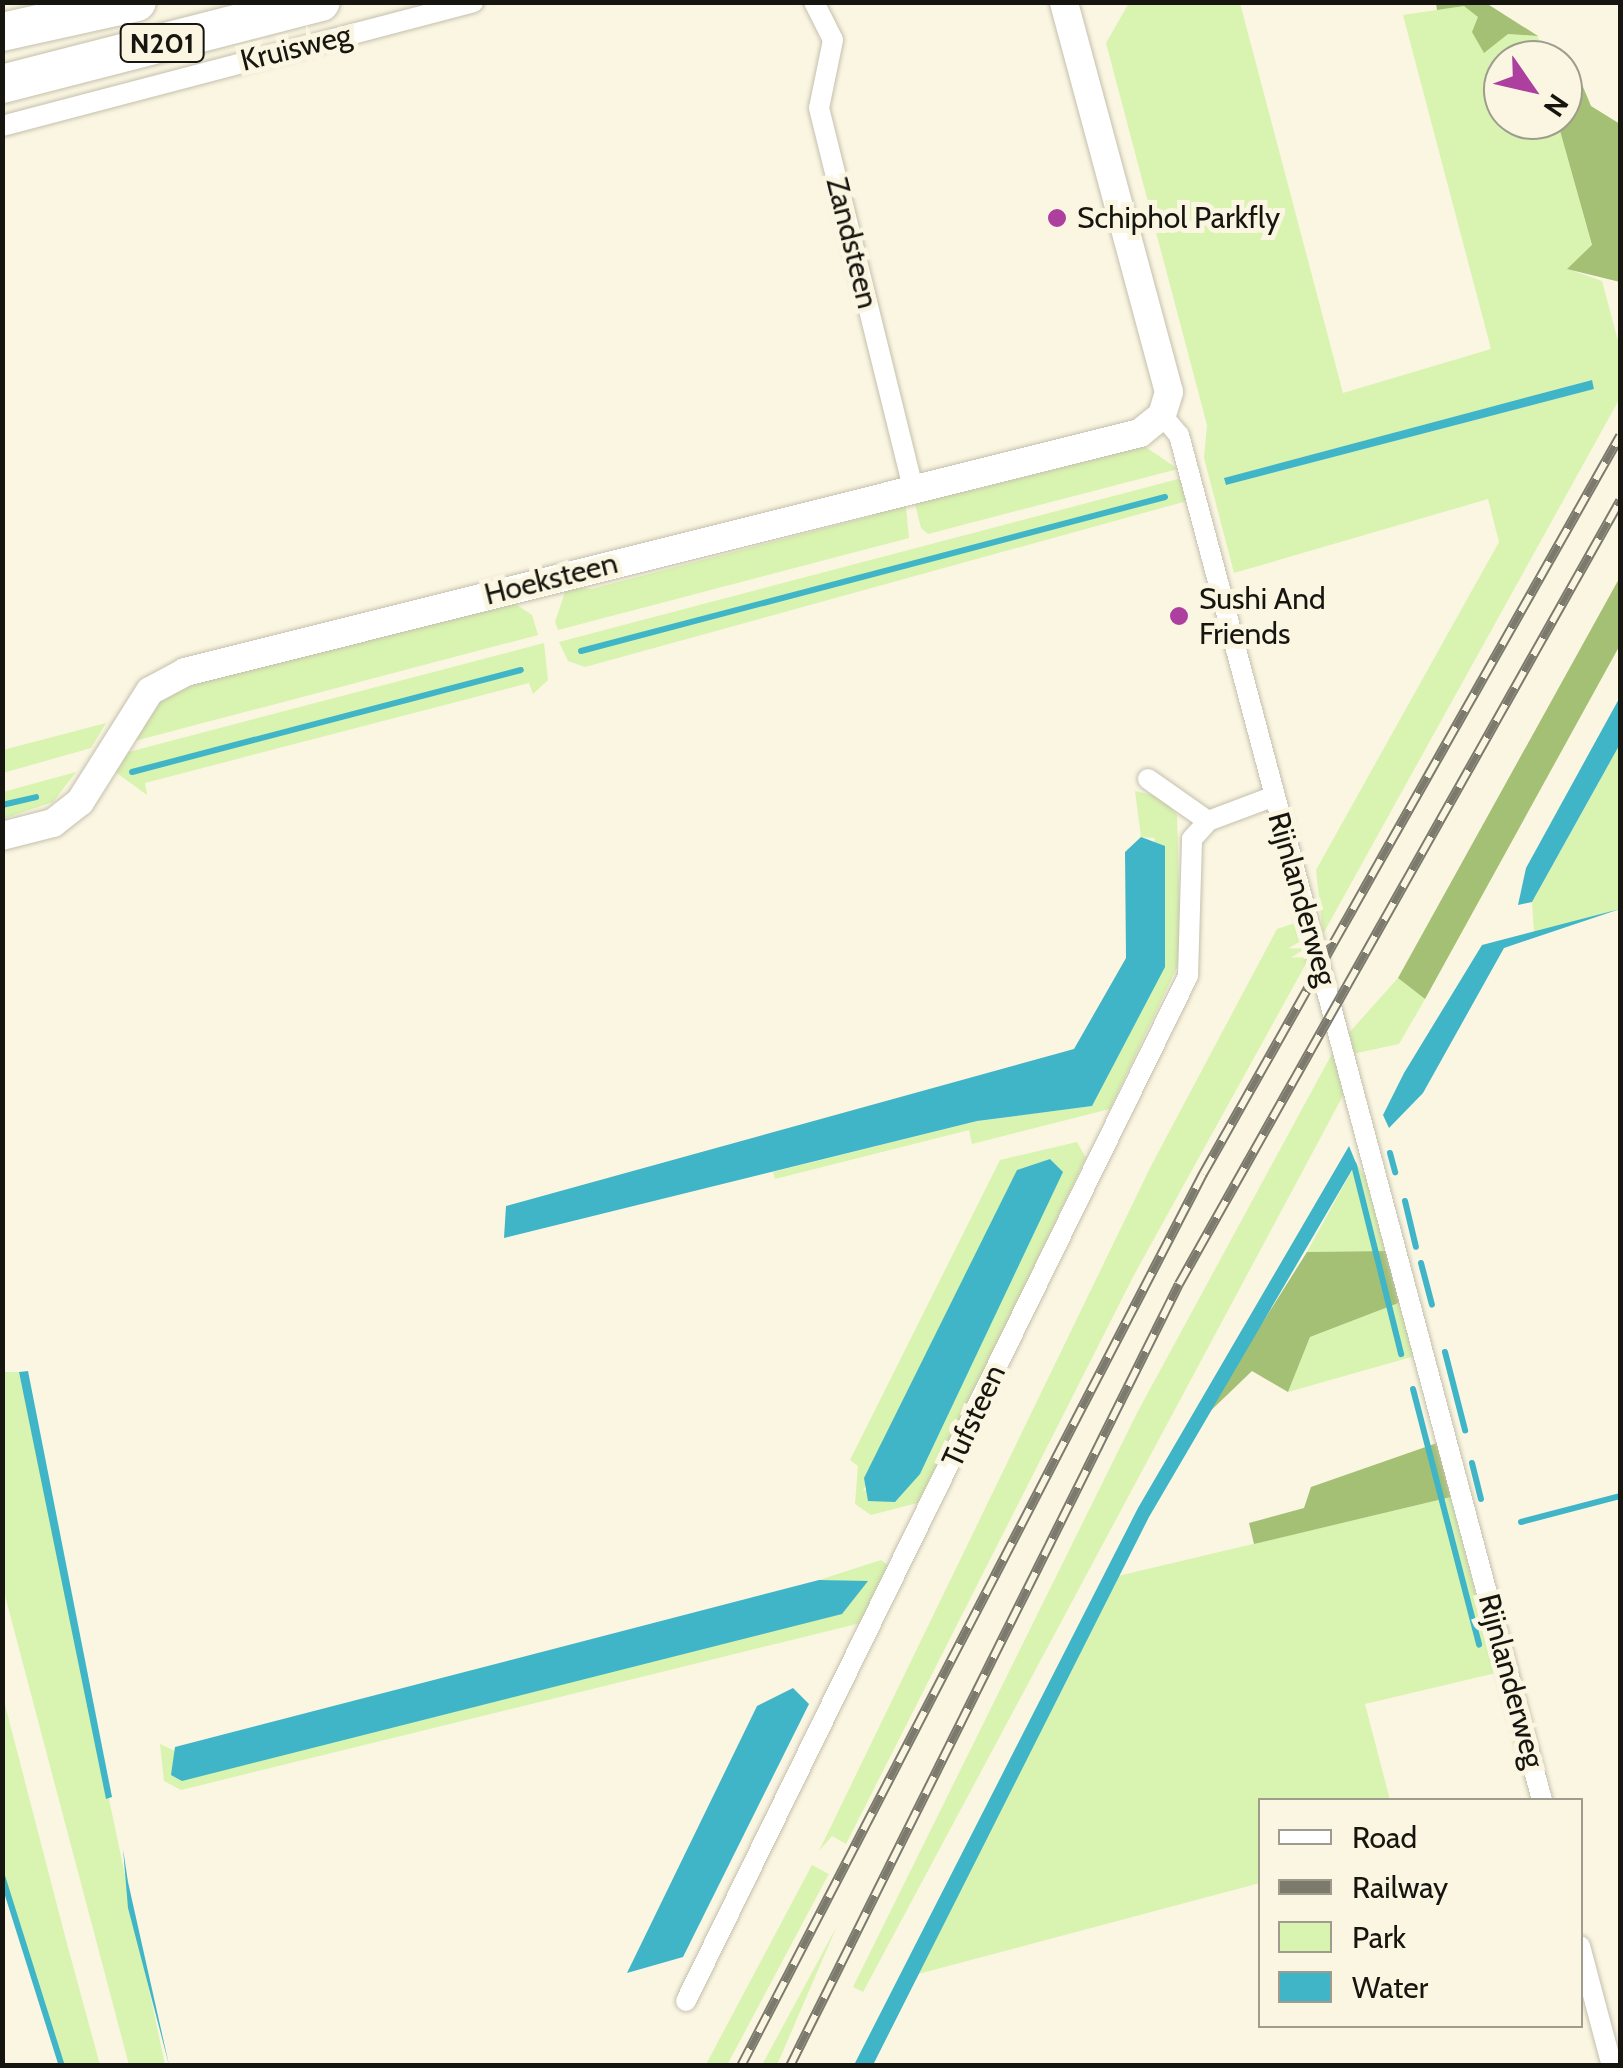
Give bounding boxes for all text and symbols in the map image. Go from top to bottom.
street label: Kruisweg [237,17,355,79]
road number: N201 [120,20,204,66]
north arrow [1483,40,1583,140]
text: N [1537,88,1576,123]
street label: Zandsteen [818,174,886,312]
place label: Schiphol Parkfly [1077,200,1280,236]
marker: Schiphol Parkfly [1046,207,1068,229]
street label: Hoeksteen [481,545,621,613]
place label: Sushi And Friends [1199,581,1326,652]
marker: Sushi And Friends [1168,605,1190,627]
street label: Rijnlanderweg [1260,808,1344,990]
street label: Tufsteen [935,1359,1013,1473]
street label: Rijnlanderweg [1470,1590,1552,1772]
legend [1258,1798,1583,2028]
text: Road [1352,1819,1417,1856]
text: Railway [1352,1869,1448,1906]
text: Park [1352,1919,1406,1956]
text: Water [1352,1969,1428,2006]

